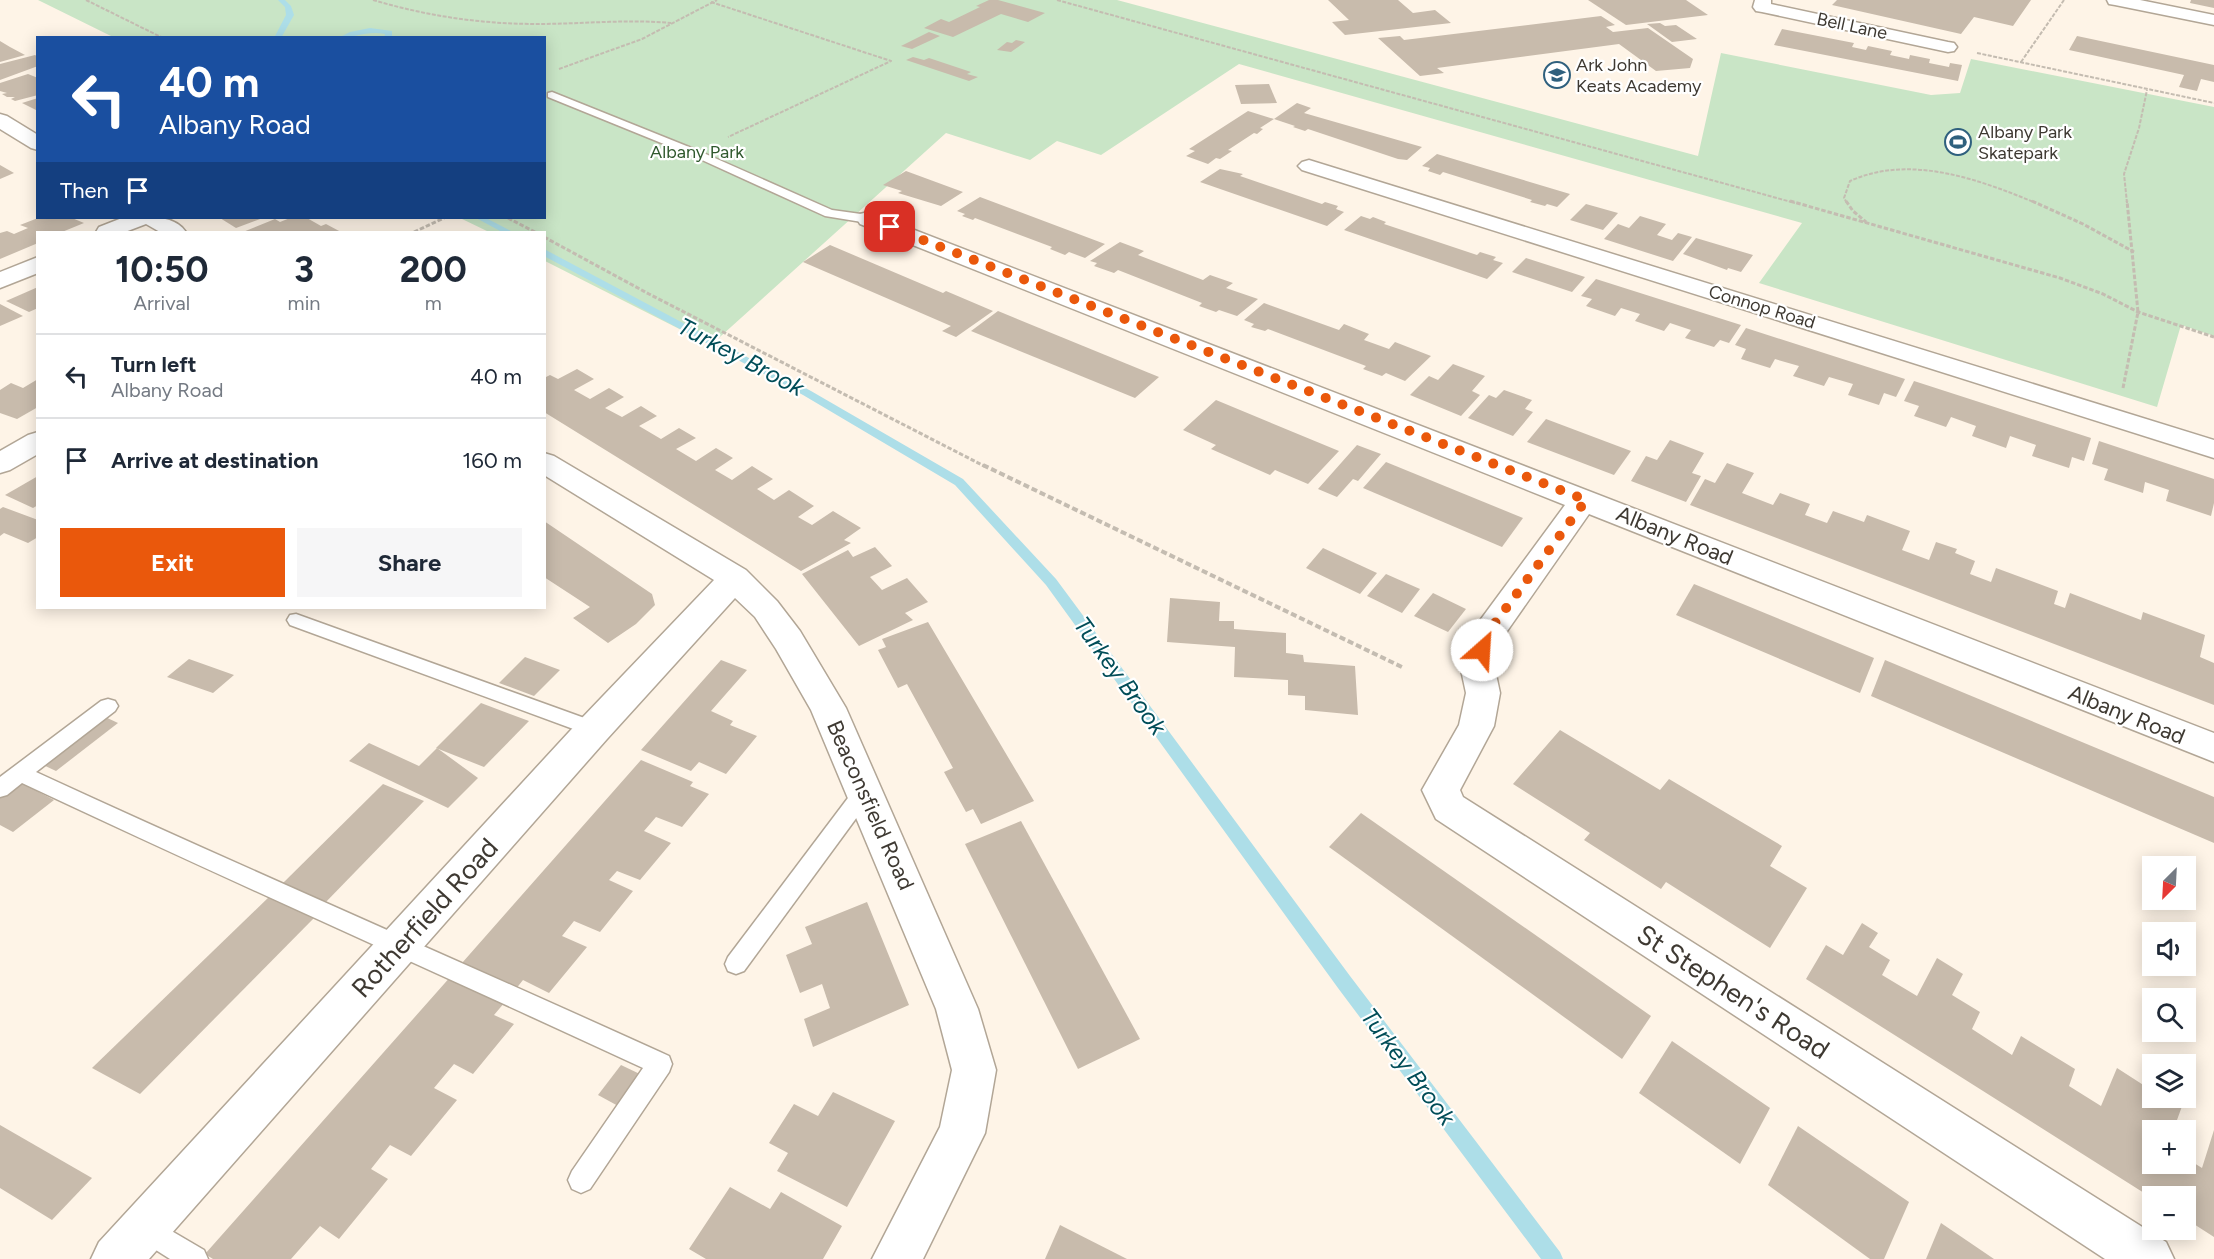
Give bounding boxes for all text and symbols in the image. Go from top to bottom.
street label: Bell Lane [1815,8,1889,44]
place label: Ark John Keats Academy [1576,54,1702,97]
text: 40 m [159,57,259,108]
icon: left [60,60,138,138]
school or university icon: Ark John Keats Academy [1542,60,1572,90]
text: Albany Road [159,108,311,141]
place label: Albany Park Skatepark [1978,121,2072,164]
sports icon: Albany Park Skatepark [1943,127,1973,157]
park label: Albany Park [650,141,744,163]
icon: arrive [121,174,154,207]
text: Then [60,177,109,204]
pin [864,201,915,252]
icon: arrive [873,210,906,243]
text: 10:50 [115,248,209,291]
text: 3 [294,248,314,291]
text: 200 [399,248,467,291]
street label: Connop Road [1706,280,1818,334]
text: Arrival [134,291,190,315]
text: min [288,291,320,315]
text: m [425,291,442,315]
water label: Turkey Brook [673,311,811,403]
text: Turn left [111,351,197,378]
icon: left [60,360,93,393]
text: 40 m [470,363,522,390]
text: Albany Road [111,378,223,402]
icon: arrive [60,444,93,477]
text: Arrive at destination [111,447,319,474]
text: 160 m [462,447,522,474]
street label: Albany Road [1612,500,1737,571]
button: Exit [60,528,285,597]
button: Share [297,528,522,597]
water label: Turkey Brook [1068,611,1174,742]
position arrow [1450,618,1514,682]
street label: Albany Road [2064,679,2189,750]
street label: Beaconsfield Road [821,716,920,894]
street label: Rotherfield Road [344,831,505,1004]
north arrow [2142,856,2196,910]
map controls [2142,856,2196,1240]
street label: St Stephen's Road [1631,917,1836,1066]
button: sound [2142,922,2196,976]
button: search [2142,988,2196,1042]
water label: Turkey Brook [1355,1002,1463,1132]
button: layers [2142,1054,2196,1108]
button: + [2142,1120,2196,1174]
button: − [2142,1186,2196,1240]

